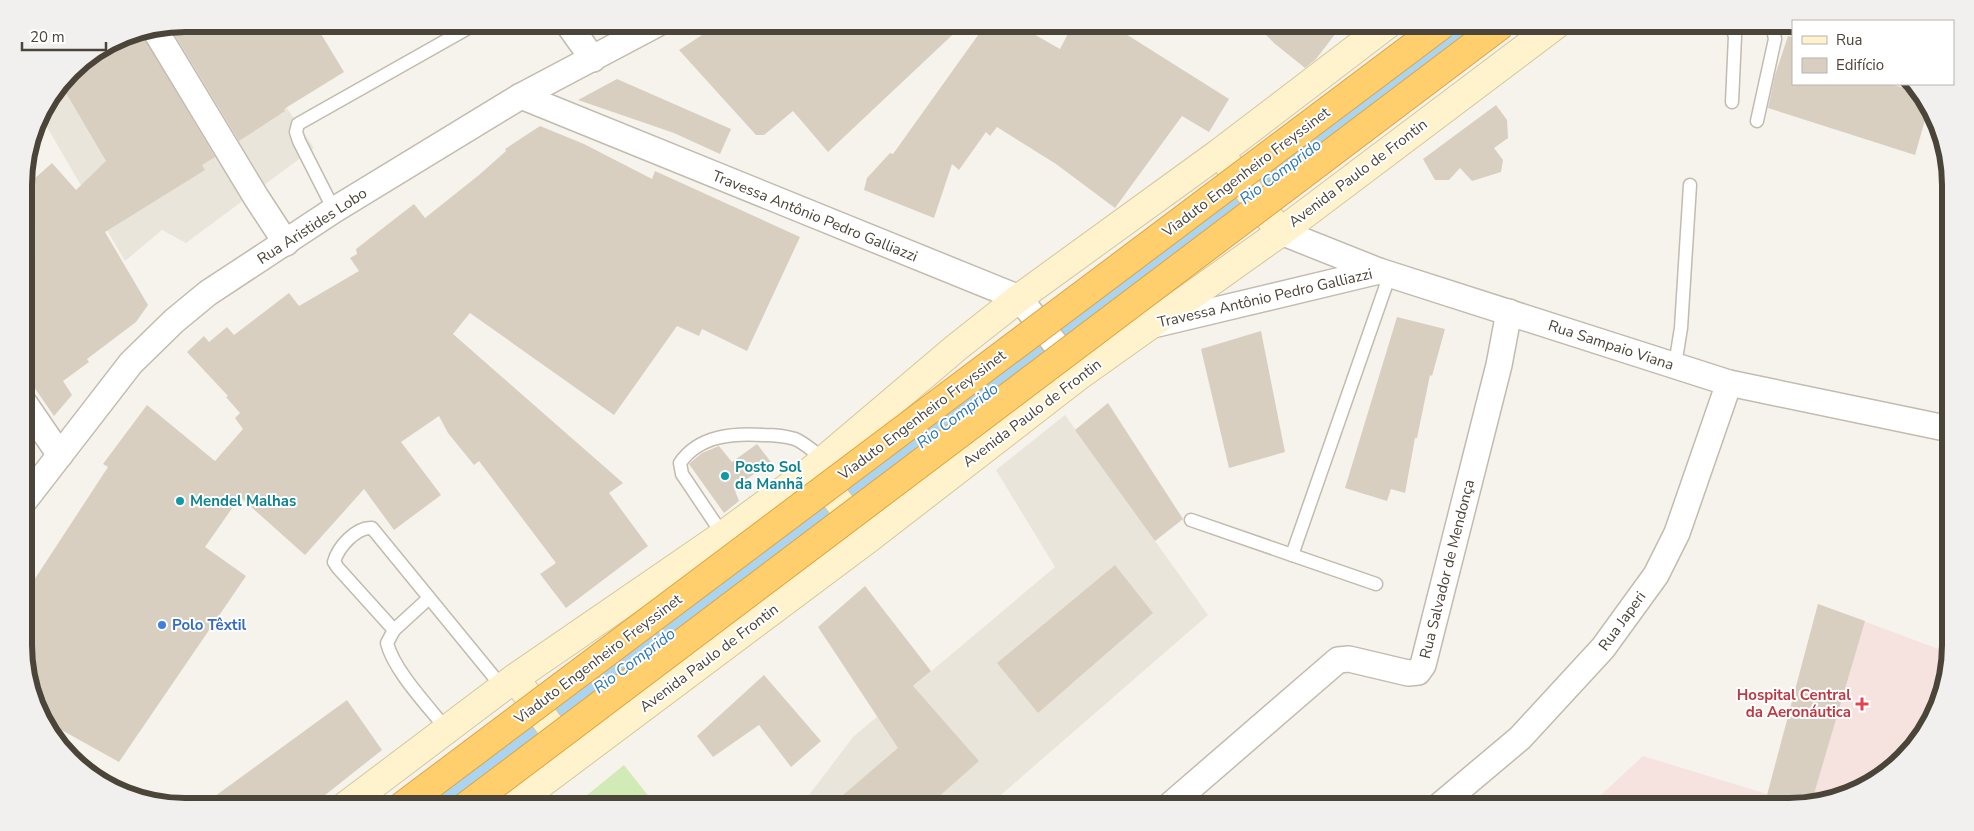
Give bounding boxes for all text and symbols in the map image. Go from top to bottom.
scale bar [22,20,106,52]
legend [1792,20,1954,85]
text: 20 m [30,27,65,47]
text: Rua [1836,30,1862,50]
text: Edifício [1836,55,1884,75]
street label: Viaduto Engenheiro Freyssinet [1157,102,1334,242]
street label: Avenida Paulo de Frontin [1285,114,1431,232]
water label: Rio Comprido [1235,134,1326,210]
street label: Travessa Antônio Pedro Galliazzi [709,166,921,266]
street label: Rua Aristides Lobo [253,183,371,269]
street label: Travessa Antônio Pedro Galliazzi [1156,264,1374,332]
street label: Rua Sampaio Viana [1546,315,1676,375]
street label: Viaduto Engenheiro Freyssinet [833,345,1010,485]
street label: Avenida Paulo de Frontin [959,354,1105,472]
water label: Rio Comprido [912,378,1003,454]
place label: Posto Sol da Manhã [735,457,803,494]
marker: Posto Sol da Manhã [719,470,731,482]
street label: Rua Salvador de Mendonça [1415,477,1479,661]
place label: Mendel Malhas [190,491,296,511]
marker: Mendel Malhas [174,495,186,507]
street label: Rua Japeri [1594,587,1650,655]
street label: Viaduto Engenheiro Freyssinet [509,589,686,729]
street label: Avenida Paulo de Frontin [636,599,782,717]
place label: Polo Têxtil [172,615,246,635]
marker: Polo Têxtil [156,619,168,631]
water label: Rio Comprido [589,623,680,699]
place label: Hospital Central da Aeronáutica [1737,685,1851,722]
marker: Hospital Central da Aeronáutica [1855,697,1869,711]

